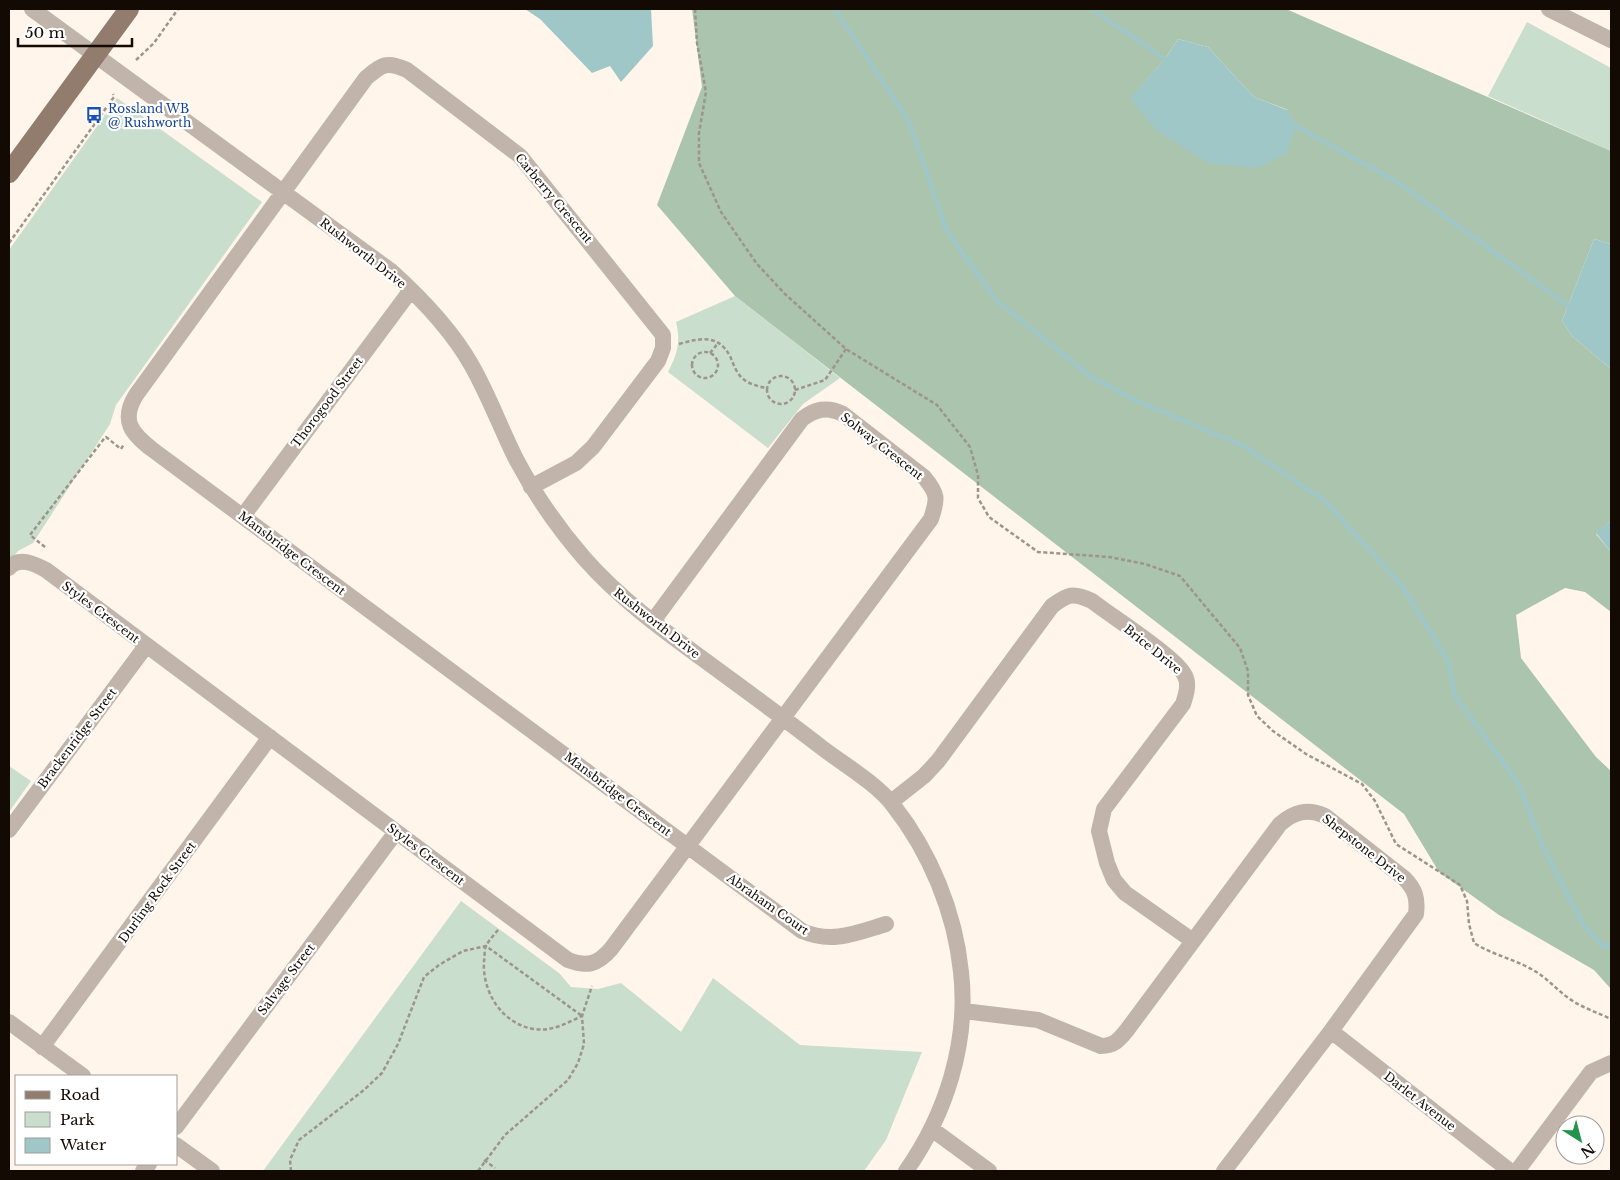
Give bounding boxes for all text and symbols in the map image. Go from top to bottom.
scale bar [18,15,131,47]
text: 50 m [25,23,65,42]
place label: Rossland WB @ Rushworth [108,101,191,130]
bus stop icon: Rossland WB @ Rushworth [84,105,104,125]
street label: Carberry Crescent [512,150,596,246]
street label: Rushworth Drive [317,215,409,291]
street label: Thorogood Street [288,353,366,450]
street label: Solway Crescent [838,409,927,483]
street label: Mansbridge Crescent [235,508,349,598]
street label: Styles Crescent [59,578,143,646]
street label: Rushworth Drive [611,585,703,661]
street label: Brice Drive [1121,621,1185,677]
street label: Brackenridge Street [34,685,120,791]
street label: Mansbridge Crescent [561,749,675,839]
street label: Shepstone Drive [1319,811,1409,885]
street label: Styles Crescent [384,820,468,888]
street label: Durling Rock Street [115,838,199,946]
street label: Abraham Court [723,870,812,938]
street label: Salvage Street [254,940,318,1018]
street label: Darlet Avenue [1381,1068,1459,1134]
legend [15,1075,178,1165]
text: Road [60,1085,100,1104]
text: Park [60,1110,96,1129]
north arrow [1555,1115,1605,1165]
text: Water [59,1135,107,1154]
text: N [1577,1139,1598,1162]

